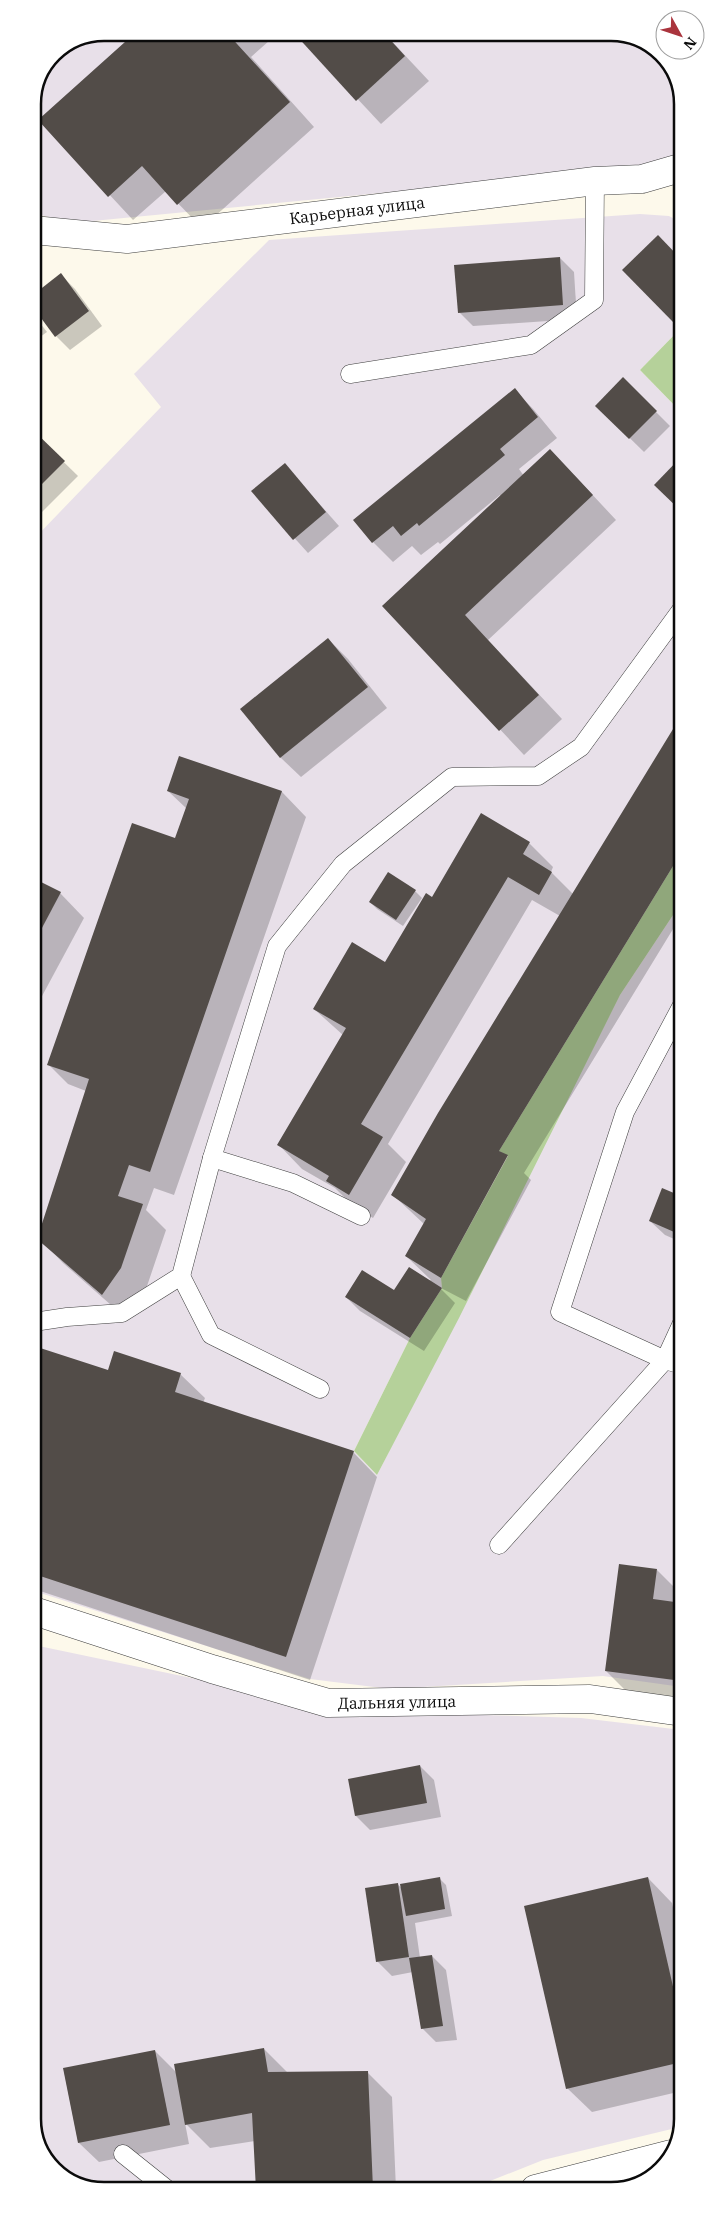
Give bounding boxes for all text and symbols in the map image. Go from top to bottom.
north arrow [655,10,705,60]
text: N [680,33,700,53]
street label: Карьерная улица [288,192,426,228]
street label: Дальняя улица [338,1691,457,1713]

